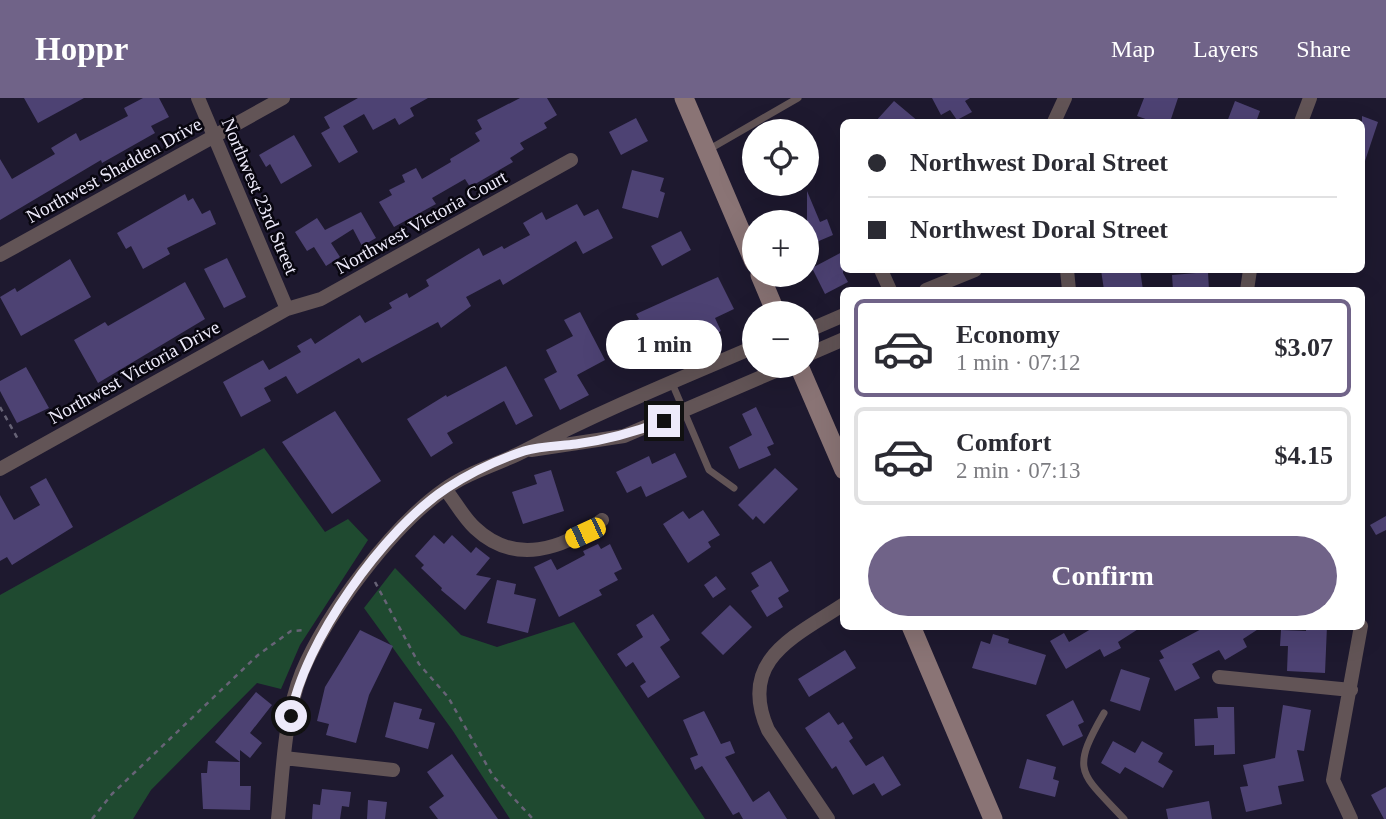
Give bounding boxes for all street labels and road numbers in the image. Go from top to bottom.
street label: Northwest Shadden Drive [23,113,205,227]
street label: Northwest 23rd Street [218,115,303,278]
street label: Northwest Victoria Court [332,166,511,278]
street label: Northwest Victoria Drive [45,316,223,428]

